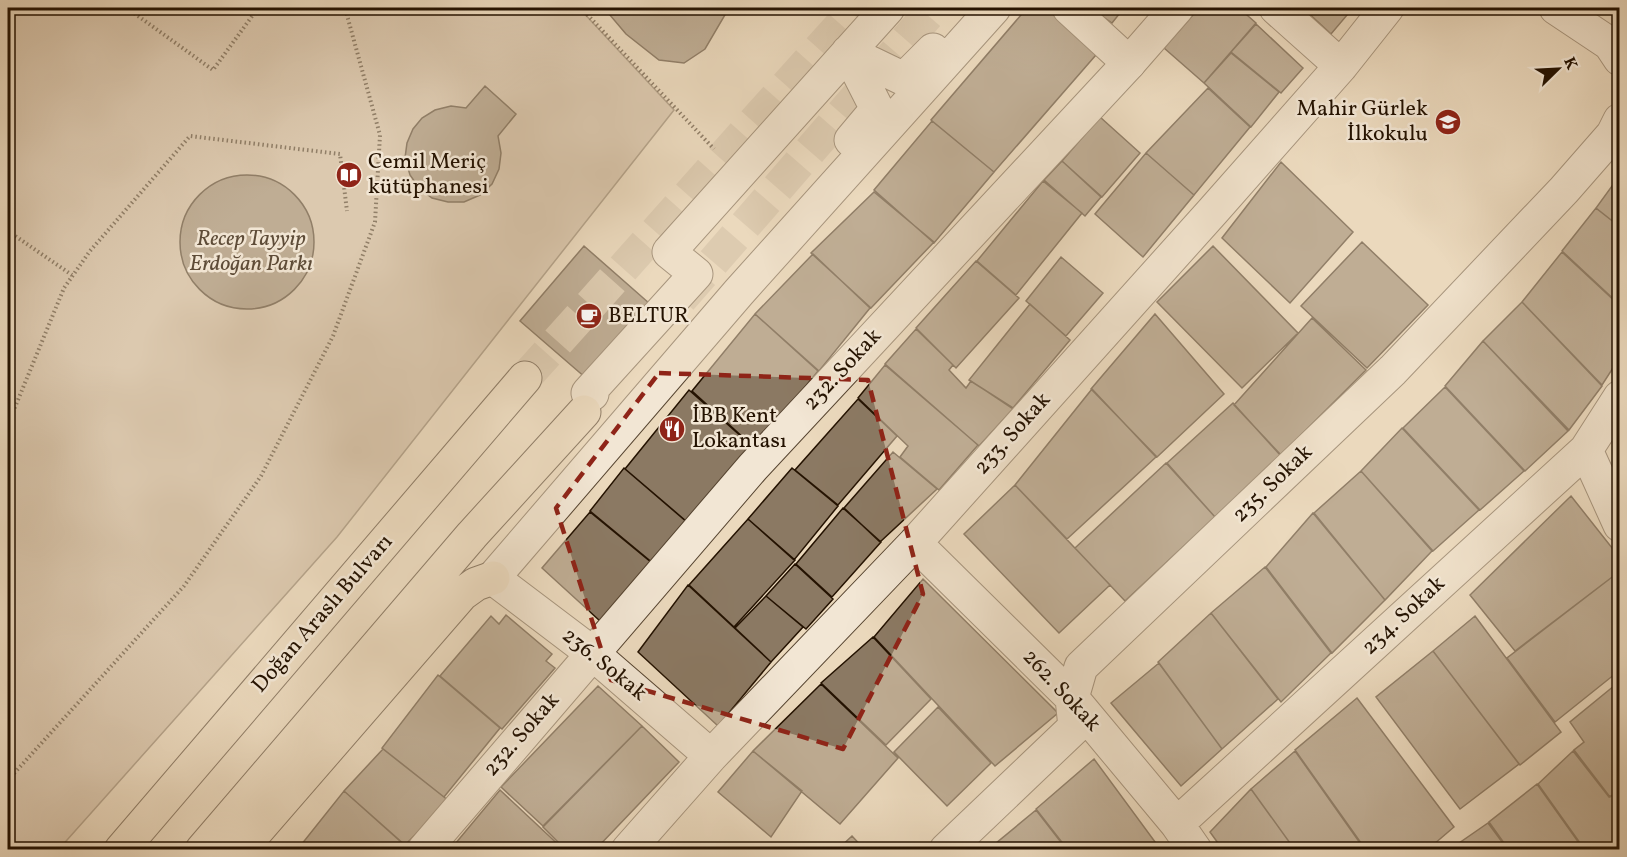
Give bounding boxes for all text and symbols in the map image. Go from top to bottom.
north arrow [1528,39,1588,99]
text: K [1557,54,1582,74]
place label: Mahir Gürlek İlkokulu [1297,94,1428,150]
school or university icon: Mahir Gürlek İlkokulu [1433,107,1463,137]
place label: Cemil Meriç kütüphanesi [368,147,489,203]
library icon: Cemil Meriç kütüphanesi [334,160,364,190]
park label: Recep Tayyip Erdoğan Parkı [189,224,313,280]
cafe icon: BELTUR [574,301,604,331]
place label: BELTUR [608,301,689,332]
street label: 232. Sokak [797,322,889,418]
street label: 233. Sokak [967,386,1059,482]
place label: İBB Kent Lokantası [692,401,787,457]
restaurant icon: İBB Kent Lokantası [657,414,687,444]
street label: 235. Sokak [1226,438,1320,530]
street label: Doğan Araslı Bulvarı [245,528,401,700]
street label: 234. Sokak [1355,569,1453,663]
street label: 236. Sokak [555,621,653,709]
street label: 262. Sokak [1015,643,1107,739]
street label: 232. Sokak [477,686,567,784]

